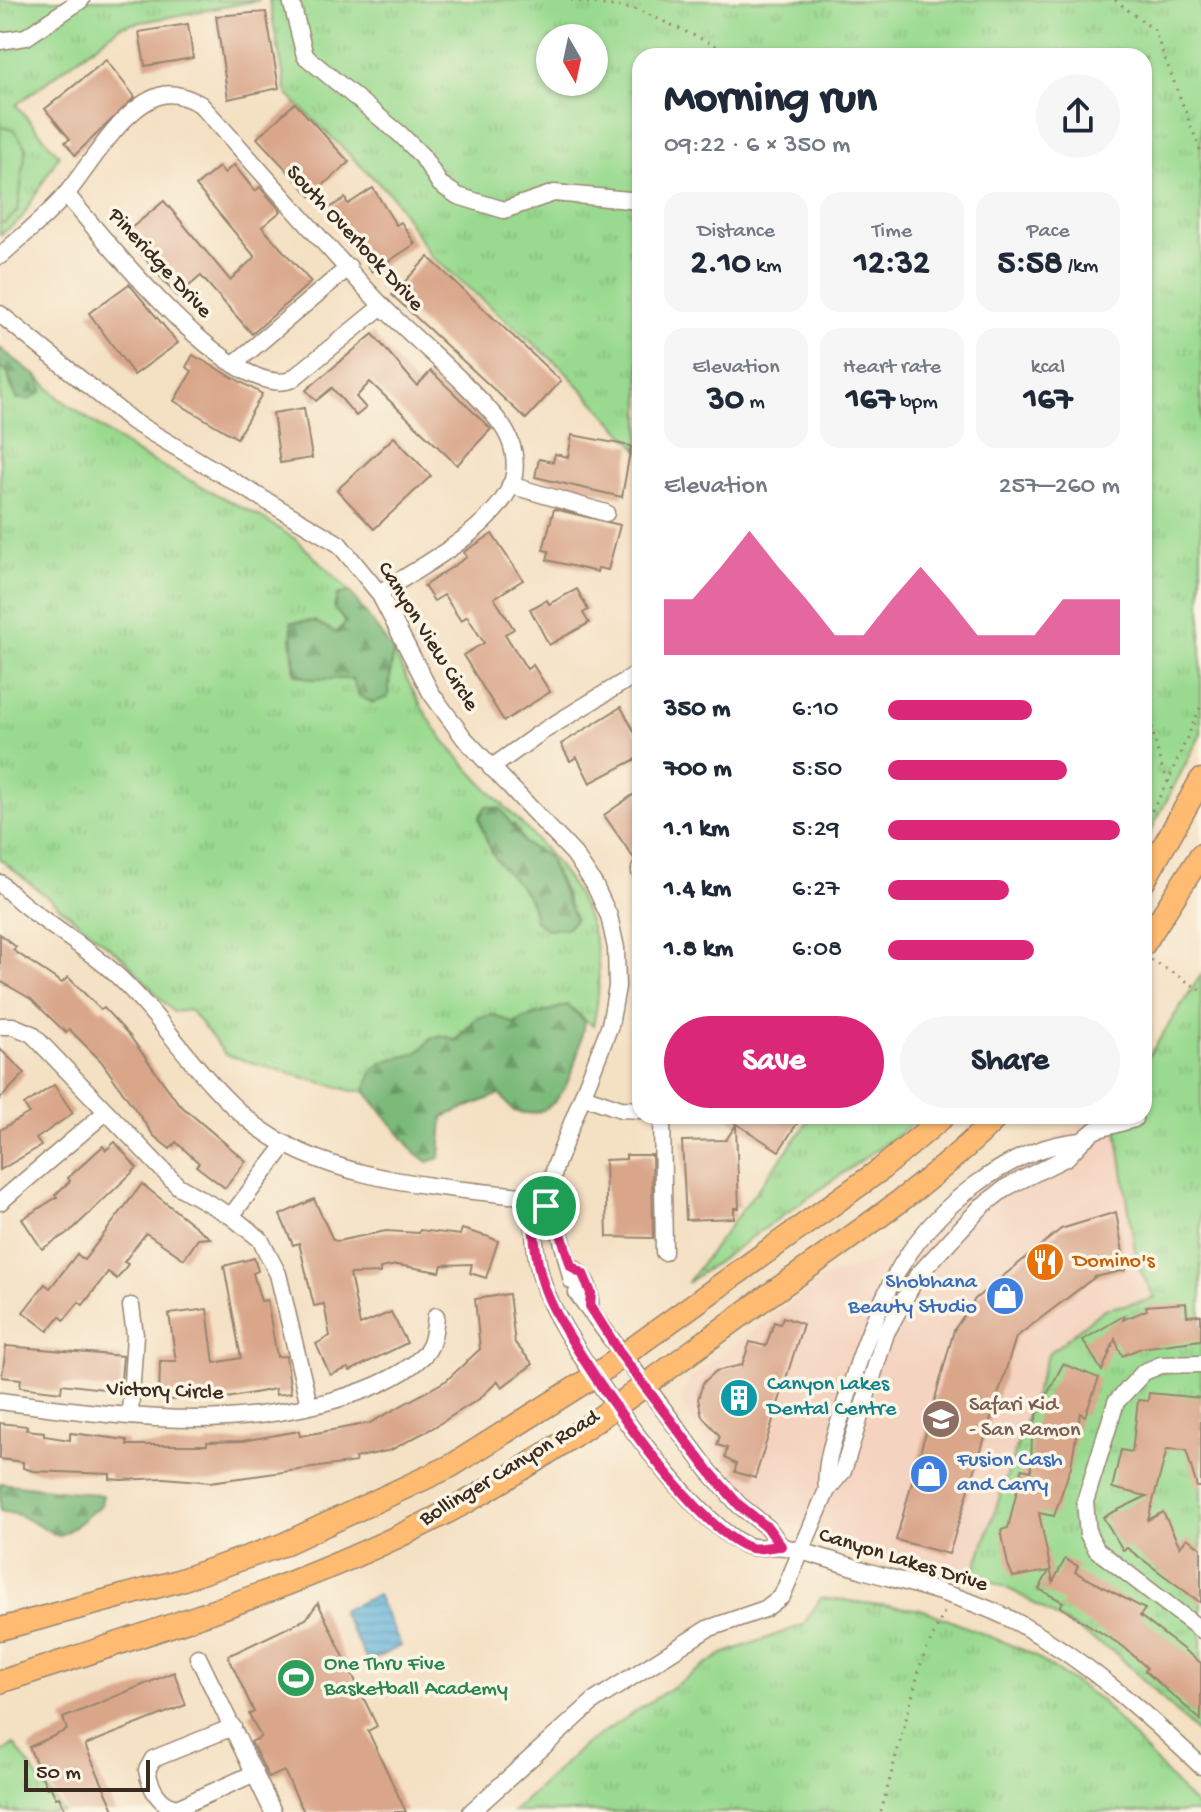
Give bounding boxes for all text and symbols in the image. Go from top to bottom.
north arrow [536,24,608,96]
map controls [536,24,608,96]
button: share [1036,74,1120,158]
text: Morning run [664,75,877,127]
text: 09:22 · 6 × 350 m [664,131,851,162]
street label: South Overlook Drive [279,160,429,318]
street label: Pineridge Drive [101,203,217,325]
text: Distance [697,219,775,245]
text: Time [872,219,912,245]
text: Pace [1026,219,1070,245]
text: 2.10 [690,245,751,285]
text: 12:32 [854,245,930,285]
text: 5:58 [998,245,1063,285]
text: km [751,254,782,280]
text: /km [1063,254,1098,280]
text: Elevation [692,355,780,381]
text: Heart rate [843,355,941,381]
text: kcal [1031,355,1065,381]
text: 30 [707,381,744,421]
text: 167 [846,381,895,421]
text: 167 [1024,381,1072,421]
text: m [744,390,765,416]
text: bpm [895,390,938,416]
text: Elevation [664,472,767,503]
text: 257–260 m [999,472,1120,503]
street label: Canyon View Circle [371,557,484,717]
text: 350 m [664,695,731,726]
text: 6:10 [792,695,839,726]
text: 700 m [664,755,732,786]
text: 5:50 [792,755,842,786]
text: 1.1 km [664,815,729,846]
text: 5:29 [792,815,840,846]
text: 1.4 km [664,875,731,906]
text: 6:27 [792,875,840,906]
text: 1.8 km [664,935,733,966]
text: 6:08 [792,935,842,966]
button: Save [664,1016,884,1108]
button: Share [900,1016,1120,1108]
pin [512,1172,580,1240]
icon: arrive [524,1184,568,1228]
restaurant icon: Domino's [1024,1241,1066,1283]
place label: Domino's [1071,1249,1156,1275]
place label: Shobhana Beauty Studio [847,1270,978,1321]
shop icon: Shobhana Beauty Studio [984,1275,1026,1317]
place label: Canyon Lakes Dental Centre [765,1372,897,1423]
street label: Victory Circle [105,1377,224,1407]
building icon: Canyon Lakes Dental Centre [718,1377,760,1419]
place label: Safari Kid - San Ramon [969,1393,1081,1444]
school or university icon: Safari Kid - San Ramon [920,1398,962,1440]
street label: Bollinger Canyon Road [415,1404,606,1533]
place label: Fusion Cash and Carry [956,1448,1063,1499]
shop icon: Fusion Cash and Carry [908,1453,950,1495]
street label: Canyon Lakes Drive [815,1523,991,1599]
place label: One Thru Five Basketball Academy [323,1652,508,1703]
sports icon: One Thru Five Basketball Academy [275,1657,317,1699]
scale bar [24,1756,150,1792]
text: 50 m [36,1761,81,1787]

